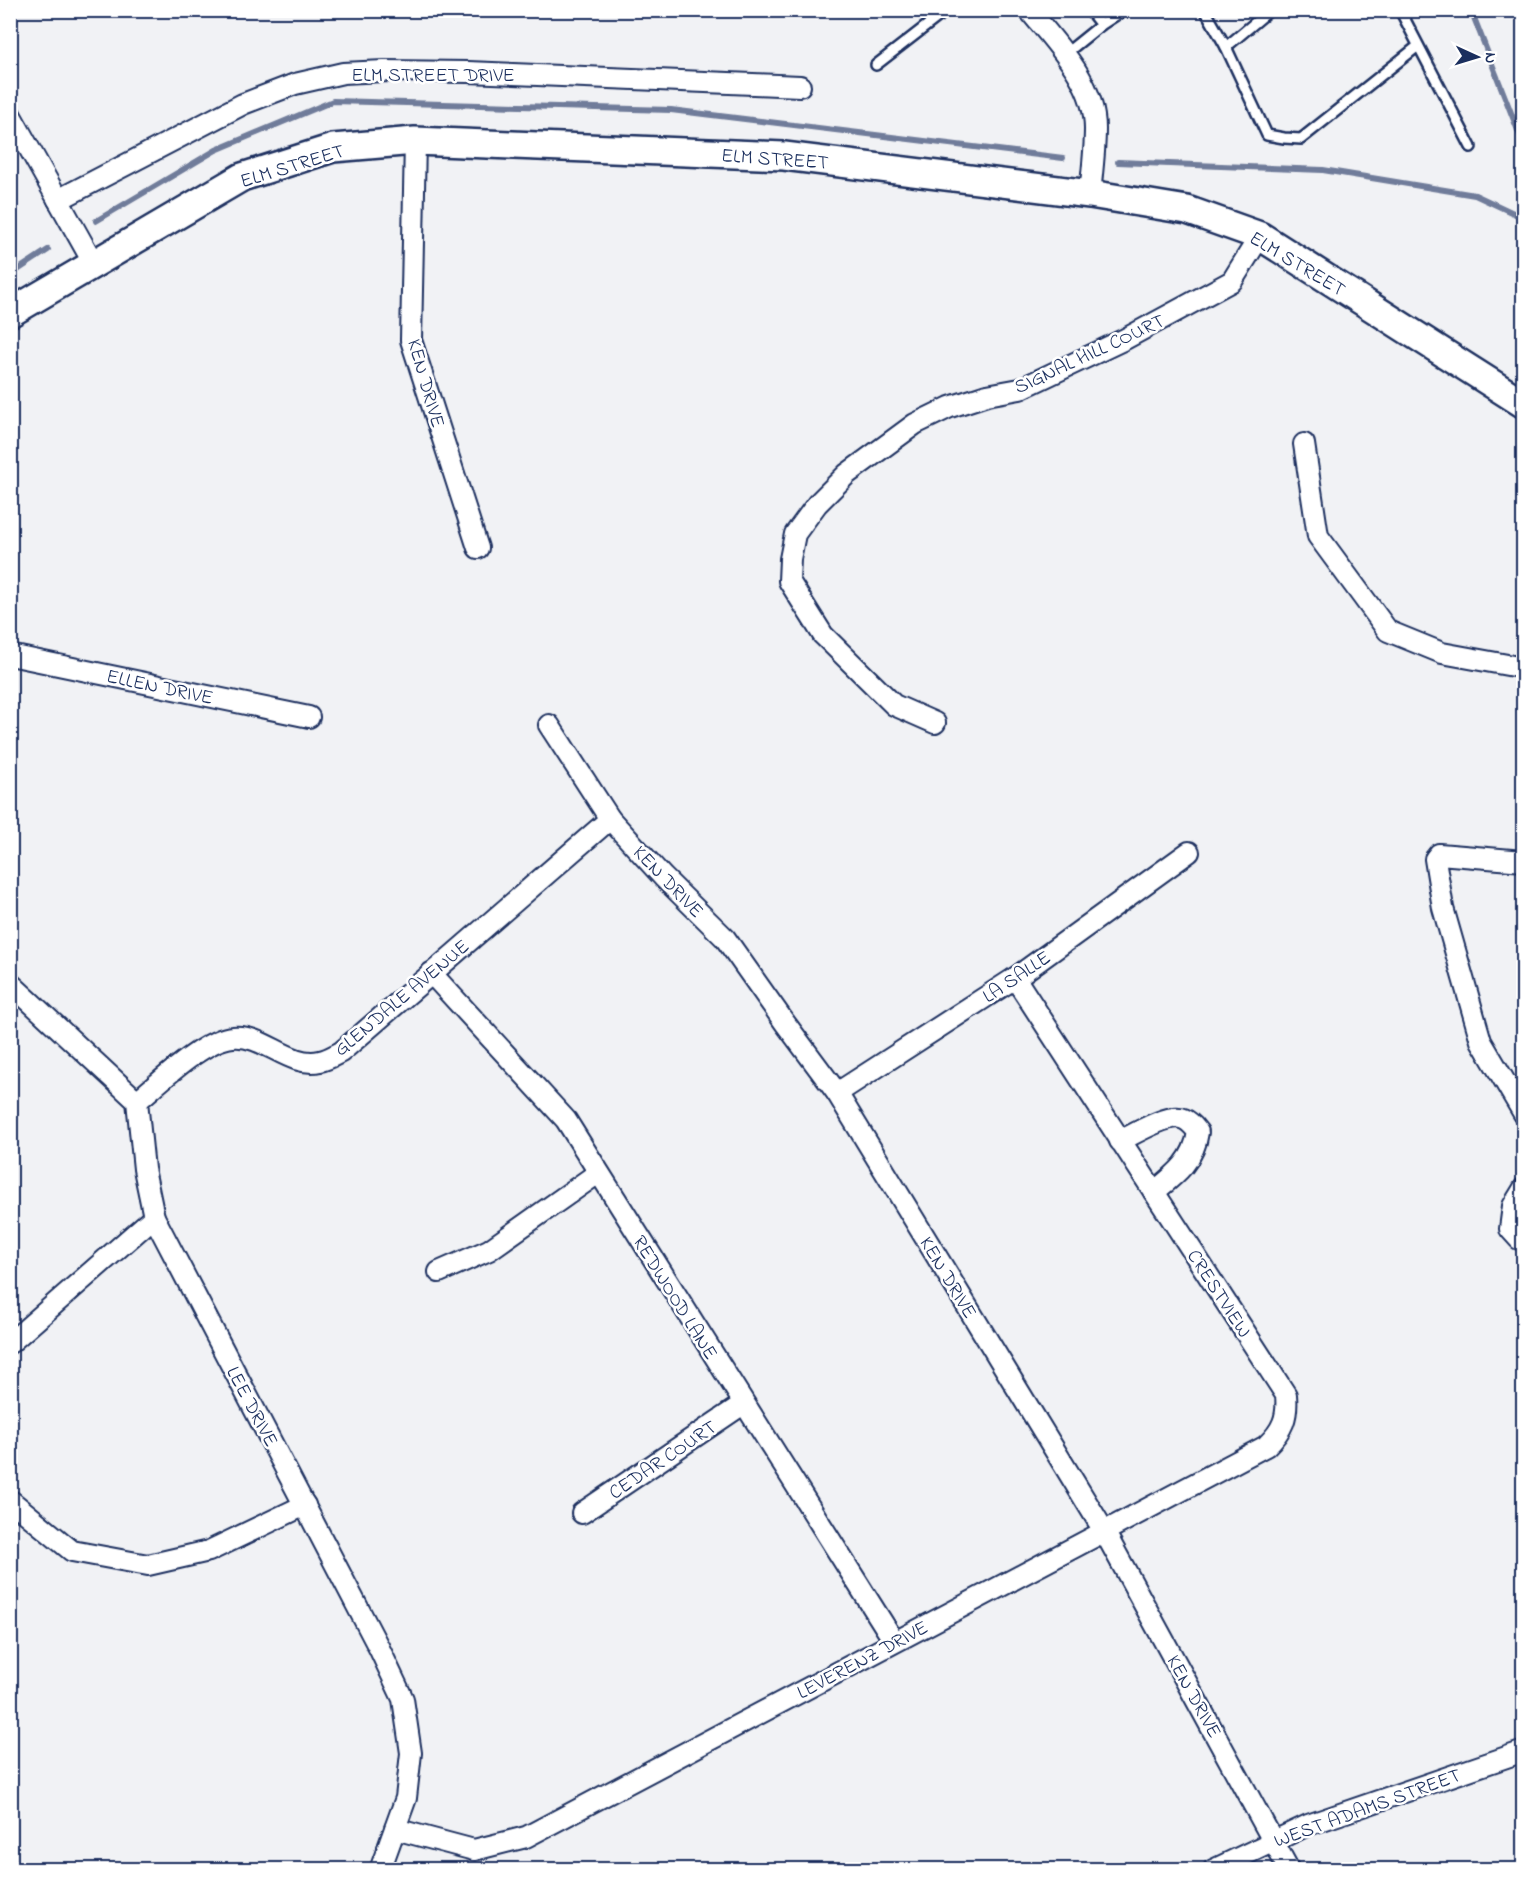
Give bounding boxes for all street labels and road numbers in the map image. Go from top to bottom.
street label: ELM STREET DRIVE [351,62,515,91]
street label: ELM STREET [237,138,348,197]
street label: ELM STREET [720,142,830,179]
street label: ELM STREET [1243,225,1350,305]
street label: SIGNAL HILL COURT [1010,308,1170,403]
street label: KEN DRIVE [398,336,451,431]
street label: ELLEN DRIVE [103,663,215,714]
street label: KEN DRIVE [625,840,709,926]
street label: GLENDALE AVENUE [328,933,477,1064]
street label: LA SALLE [977,945,1057,1012]
street label: REDWOOD LANE [624,1230,724,1366]
street label: KEN DRIVE [911,1232,983,1325]
street label: CRESTVIEW [1178,1244,1257,1344]
street label: LEE DRIVE [217,1362,284,1453]
street label: CEDAR COURT [604,1414,723,1508]
street label: LEVERENZ DRIVE [792,1614,934,1708]
street label: KEN DRIVE [1158,1650,1228,1744]
street label: WEST ADAMS STREET [1270,1762,1466,1857]

